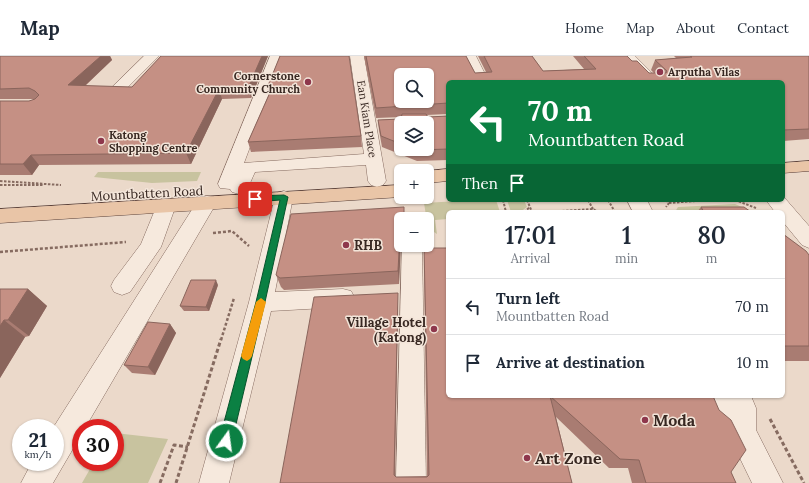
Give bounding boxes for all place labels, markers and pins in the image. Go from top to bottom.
place label: Arputha Vilas [668,65,740,79]
marker: Arputha Vilas [655,67,665,77]
place label: Cornerstone Community Church [196,69,300,96]
marker: Cornerstone Community Church [303,77,313,87]
place label: Katong Shopping Centre [109,128,198,155]
marker: Katong Shopping Centre [96,136,106,146]
pin [238,182,272,216]
place label: RHB [354,237,382,254]
marker: RHB [341,240,351,250]
place label: Village Hotel (Katong) [346,314,426,346]
marker: Village Hotel (Katong) [429,324,439,334]
place label: Moda [653,410,696,430]
marker: Moda [640,415,650,425]
place label: Art Zone [535,448,602,468]
marker: Art Zone [522,453,532,463]

